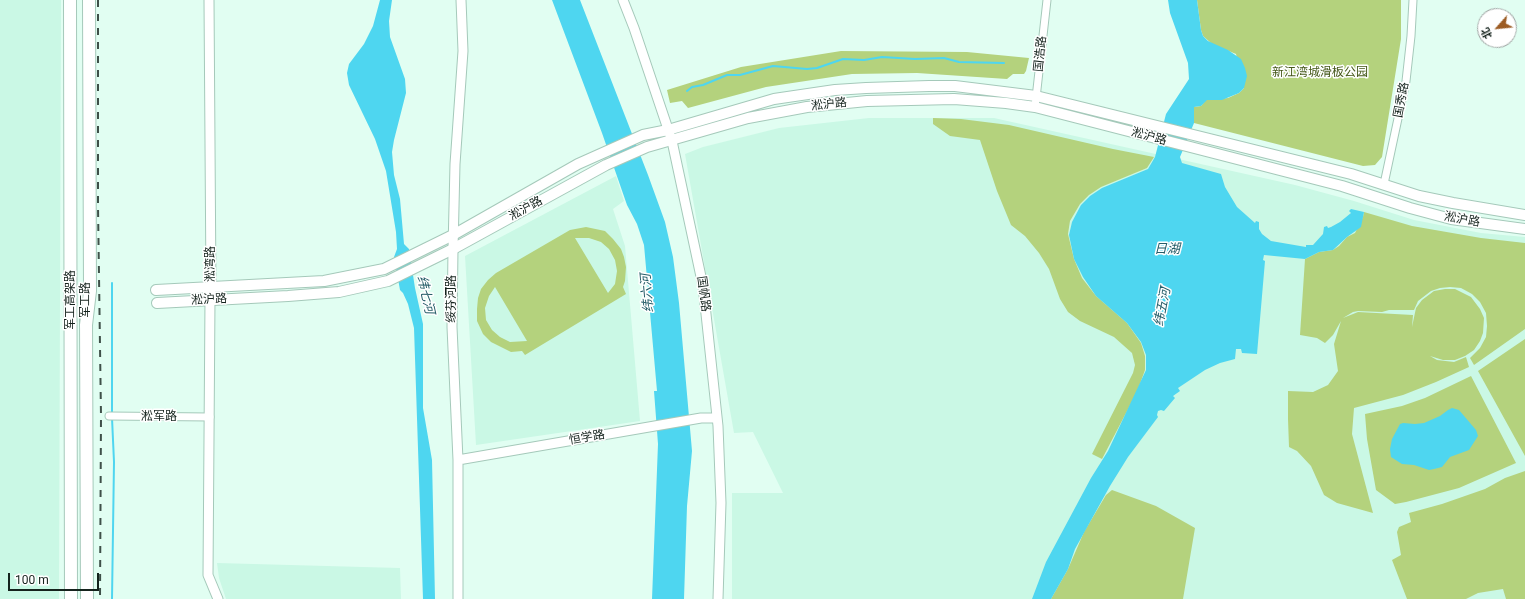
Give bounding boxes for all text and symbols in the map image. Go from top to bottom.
north arrow [1477,8,1517,48]
text: 北 [1478,25,1495,41]
street label: 国浩路 [1032,35,1050,73]
park label: 新江湾城滑板公园 [1272,66,1368,80]
street label: 国秀路 [1391,81,1413,119]
street label: 淞沪路 [810,96,848,114]
street label: 淞沪路 [1130,125,1168,149]
street label: 淞沪路 [507,194,545,224]
street label: 淞沪路 [1443,210,1481,230]
water label: 日湖 [1154,242,1180,258]
street label: 淞湾路 [204,246,218,282]
street label: 军工高架路 [64,270,78,330]
water label: 纬六河 [639,273,657,313]
water label: 纬七河 [413,274,437,316]
street label: 绥芬河路 [445,275,459,323]
street label: 国帆路 [693,275,713,313]
street label: 军工路 [79,282,93,318]
water label: 纬五河 [1152,286,1174,328]
street label: 淞沪路 [191,292,227,308]
street label: 淞军路 [141,410,177,424]
street label: 恒学路 [568,428,606,448]
scale bar [10,565,101,591]
text: 100 m [15,573,49,587]

